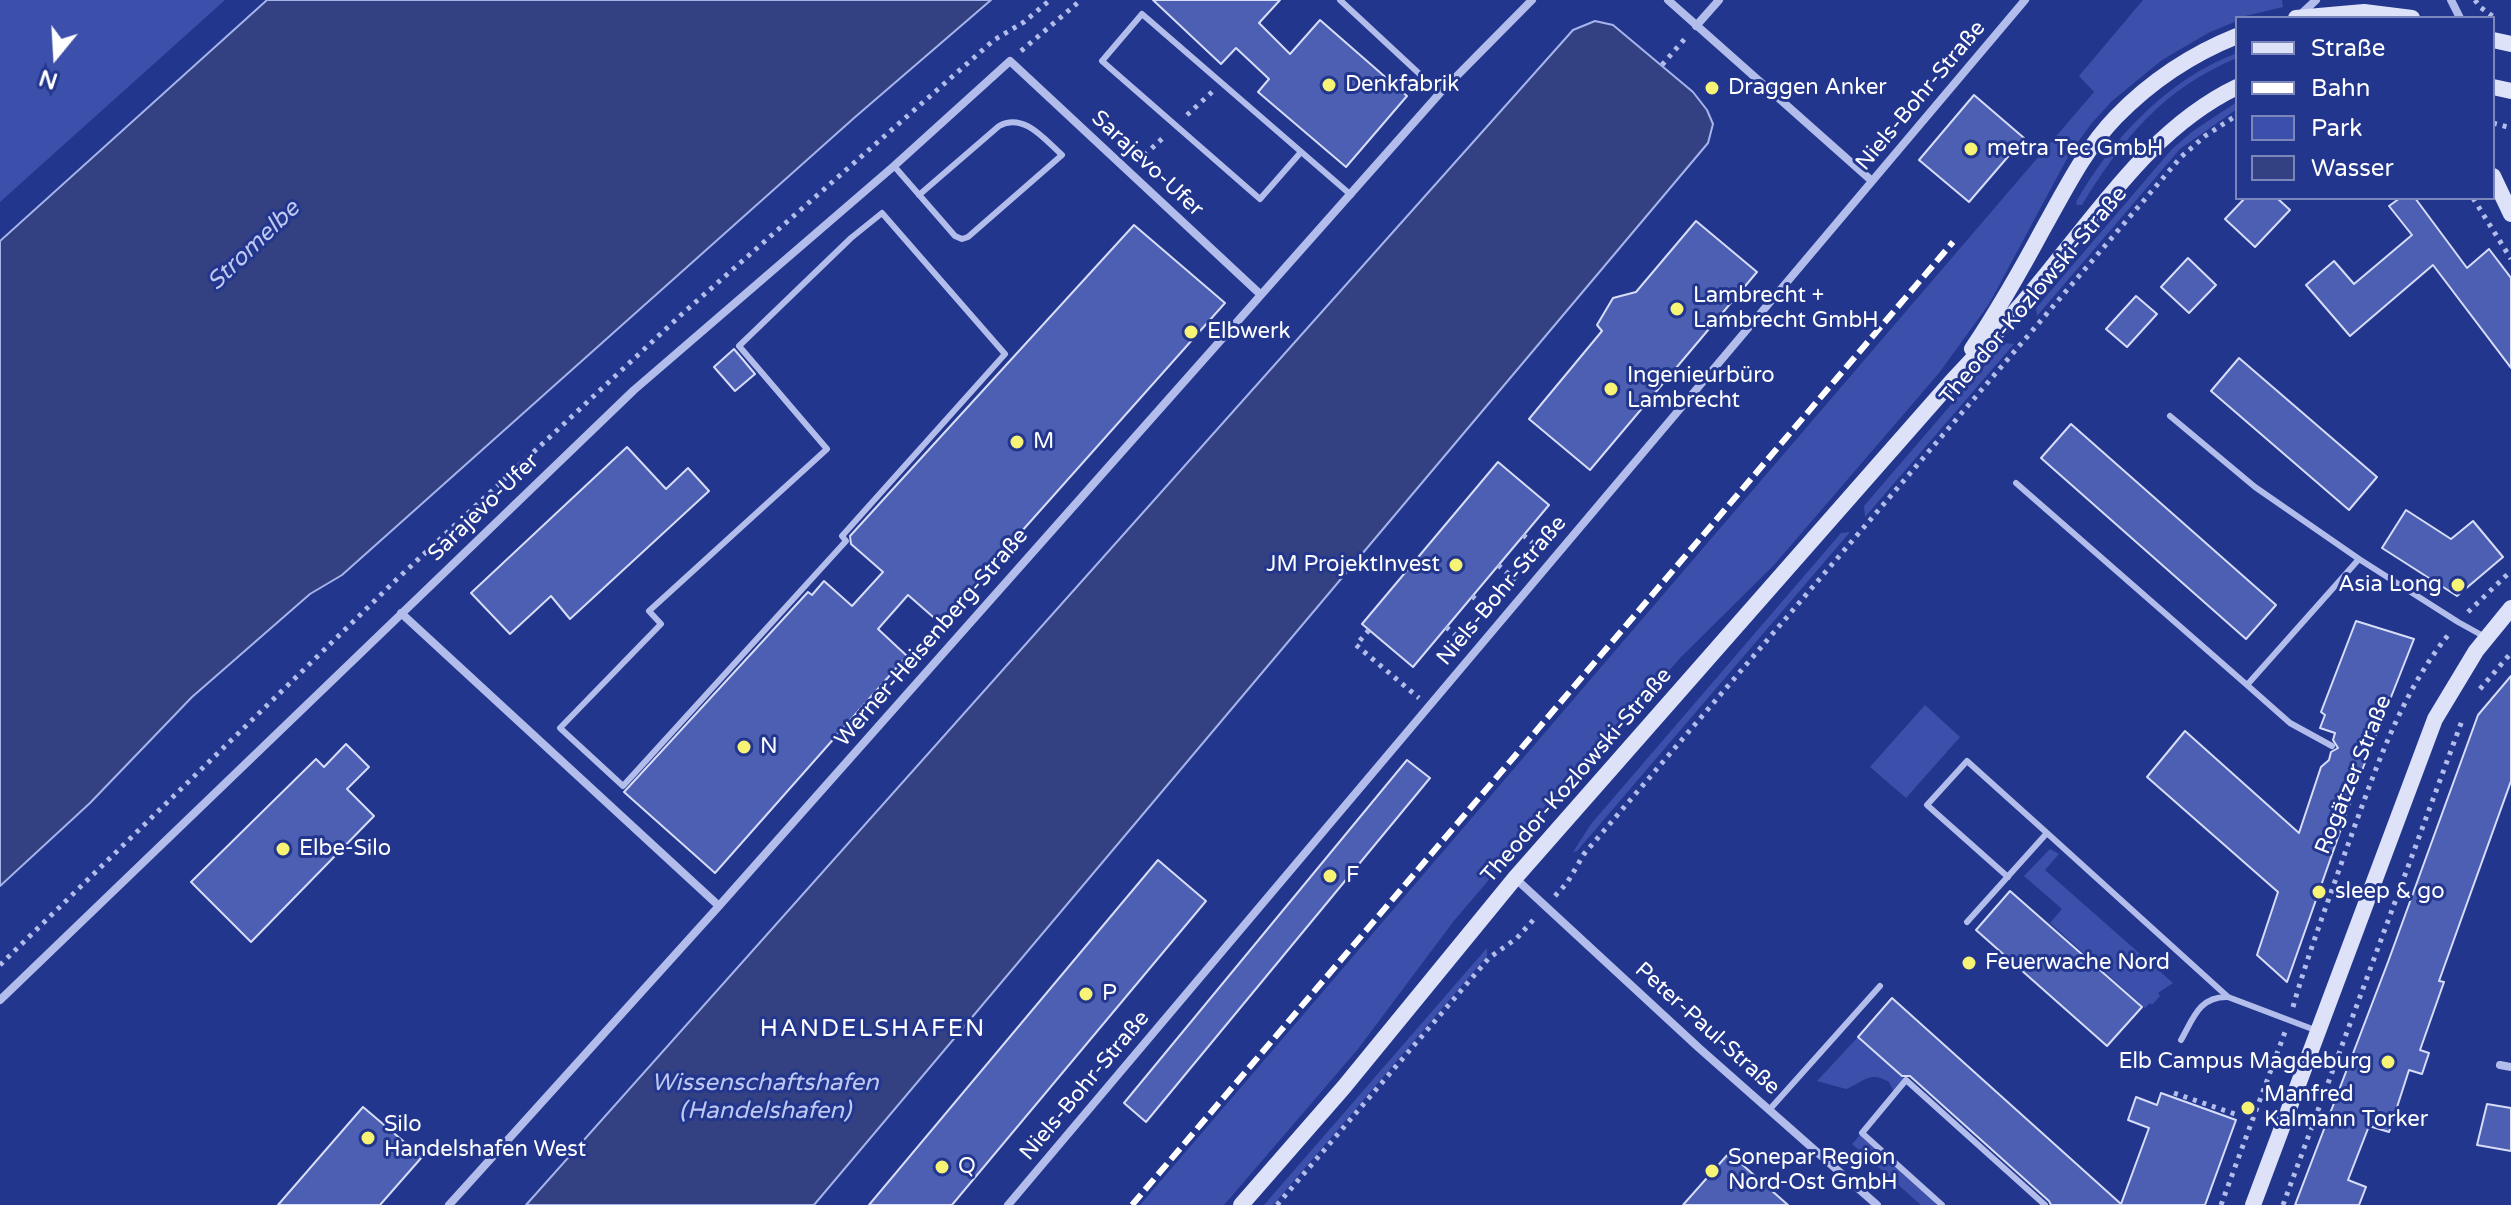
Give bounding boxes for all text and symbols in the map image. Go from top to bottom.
north arrow [16,16,96,96]
street label: Niels-Bohr-Straße [1851,16,1991,176]
legend [2235,16,2495,200]
text: Straße [2311,34,2385,63]
text: N [36,64,61,94]
place label: Denkfabrik [1345,72,1459,98]
text: Bahn [2311,74,2370,103]
place label: Draggen Anker [1728,75,1887,101]
marker: Denkfabrik [1320,76,1338,94]
marker: Draggen Anker [1703,79,1721,97]
street label: Sarajevo-Ufer [1085,105,1209,223]
text: Park [2311,114,2362,143]
place label: metra Tec GmbH [1987,136,2163,162]
marker: metra Tec GmbH [1962,140,1980,158]
text: Wasser [2311,154,2394,183]
street label: Theodor-Kozlowski-Straße [1935,181,2133,411]
water label: Stromelbe [202,195,306,297]
place label: Lambrecht + Lambrecht GmbH [1693,283,1879,334]
marker: Lambrecht + Lambrecht GmbH [1668,300,1686,318]
place label: Elbwerk [1207,319,1290,345]
marker: Elbwerk [1182,323,1200,341]
place label: Ingenieurbüro Lambrecht [1627,363,1775,414]
marker: Ingenieurbüro Lambrecht [1602,380,1620,398]
place label: M [1033,429,1054,455]
marker: M [1008,433,1026,451]
street label: Sarajevo-Ufer [423,449,545,567]
street label: Niels-Bohr-Straße [1432,511,1572,671]
street label: Werner-Heisenberg-Straße [830,523,1034,753]
place label: JM ProjektInvest [1266,552,1440,578]
marker: JM ProjektInvest [1447,556,1465,574]
place label: Asia Long [2338,572,2442,598]
marker: Asia Long [2449,576,2467,594]
street label: Theodor-Kozlowski-Straße [1476,663,1678,889]
street label: Rogätzer Straße [2310,692,2398,858]
place label: N [760,734,778,760]
marker: N [735,738,753,756]
place label: Elbe-Silo [299,836,391,862]
marker: Elbe-Silo [274,840,292,858]
place label: F [1346,863,1359,889]
marker: F [1321,867,1339,885]
place label: sleep & go [2335,879,2445,905]
marker: sleep & go [2310,883,2328,901]
place label: Feuerwache Nord [1985,950,2170,976]
marker: Feuerwache Nord [1960,954,1978,972]
street label: Peter-Paul-Straße [1629,957,1785,1101]
place label: P [1102,981,1117,1007]
marker: P [1077,985,1095,1003]
street label: Niels-Bohr-Straße [1015,1006,1155,1166]
district label: HANDELSHAFEN [760,1016,986,1044]
place label: Elb Campus Magdeburg [2118,1049,2372,1075]
marker: Elb Campus Magdeburg [2379,1053,2397,1071]
water label: Wissenschaftshafen (Handelshafen) [651,1070,879,1126]
place label: Manfred Kalmann Torker [2264,1082,2428,1134]
marker: Manfred Kalmann Torker [2239,1099,2257,1117]
place label: Silo Handelshafen West [384,1112,586,1164]
marker: Silo Handelshafen West [359,1129,377,1147]
place label: Sonepar Region Nord-Ost GmbH [1728,1145,1898,1196]
place label: Q [958,1154,976,1180]
marker: Q [933,1158,951,1176]
marker: Sonepar Region Nord-Ost GmbH [1703,1162,1721,1180]

